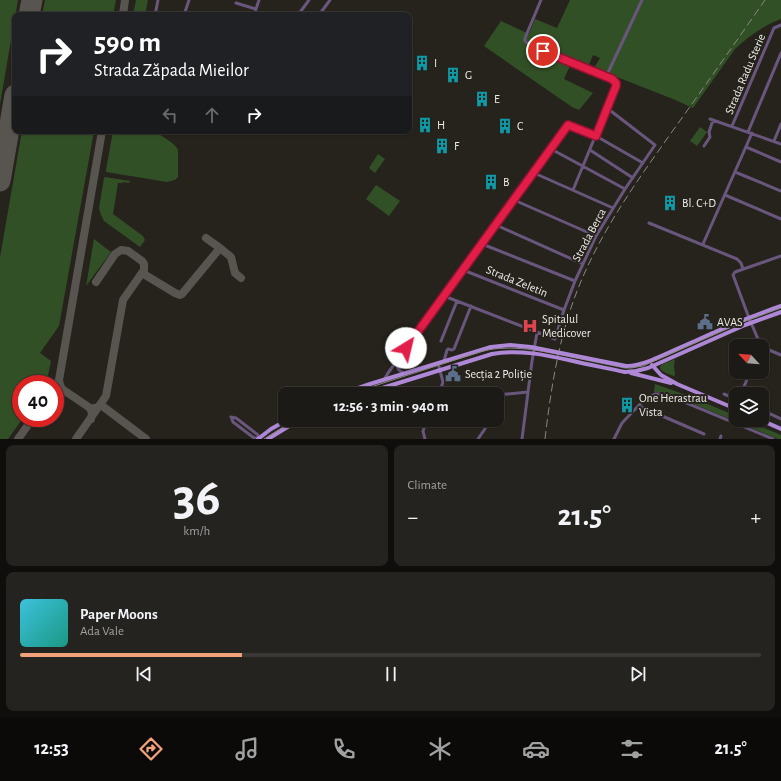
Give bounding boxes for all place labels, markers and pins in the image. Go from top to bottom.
pin [526,34,560,68]
building icon: I [413,54,431,72]
place label: I [434,57,437,69]
building icon: G [444,66,462,84]
place label: G [465,69,472,81]
building icon: E [473,90,491,108]
place label: E [494,93,500,105]
building icon: H [416,116,434,134]
building icon: C [496,117,514,135]
place label: H [437,119,445,131]
place label: C [517,120,523,132]
building icon: F [433,137,451,155]
place label: F [454,140,460,152]
building icon: B [482,173,500,191]
place label: B [503,176,509,188]
building icon: Bl. C+D [661,194,679,212]
place label: Bl. C+D [682,197,716,209]
place label: Spitalul Medicover [542,313,591,339]
public building icon: AVAS [696,313,714,331]
place label: AVAS [717,316,743,328]
hospital icon: Spitalul Medicover [521,317,539,335]
public building icon: Secția 2 Poliție [444,365,462,383]
place label: Secția 2 Poliție [465,368,532,382]
place label: One Herastrau Vista [639,392,707,418]
building icon: One Herastrau Vista [618,396,636,414]

